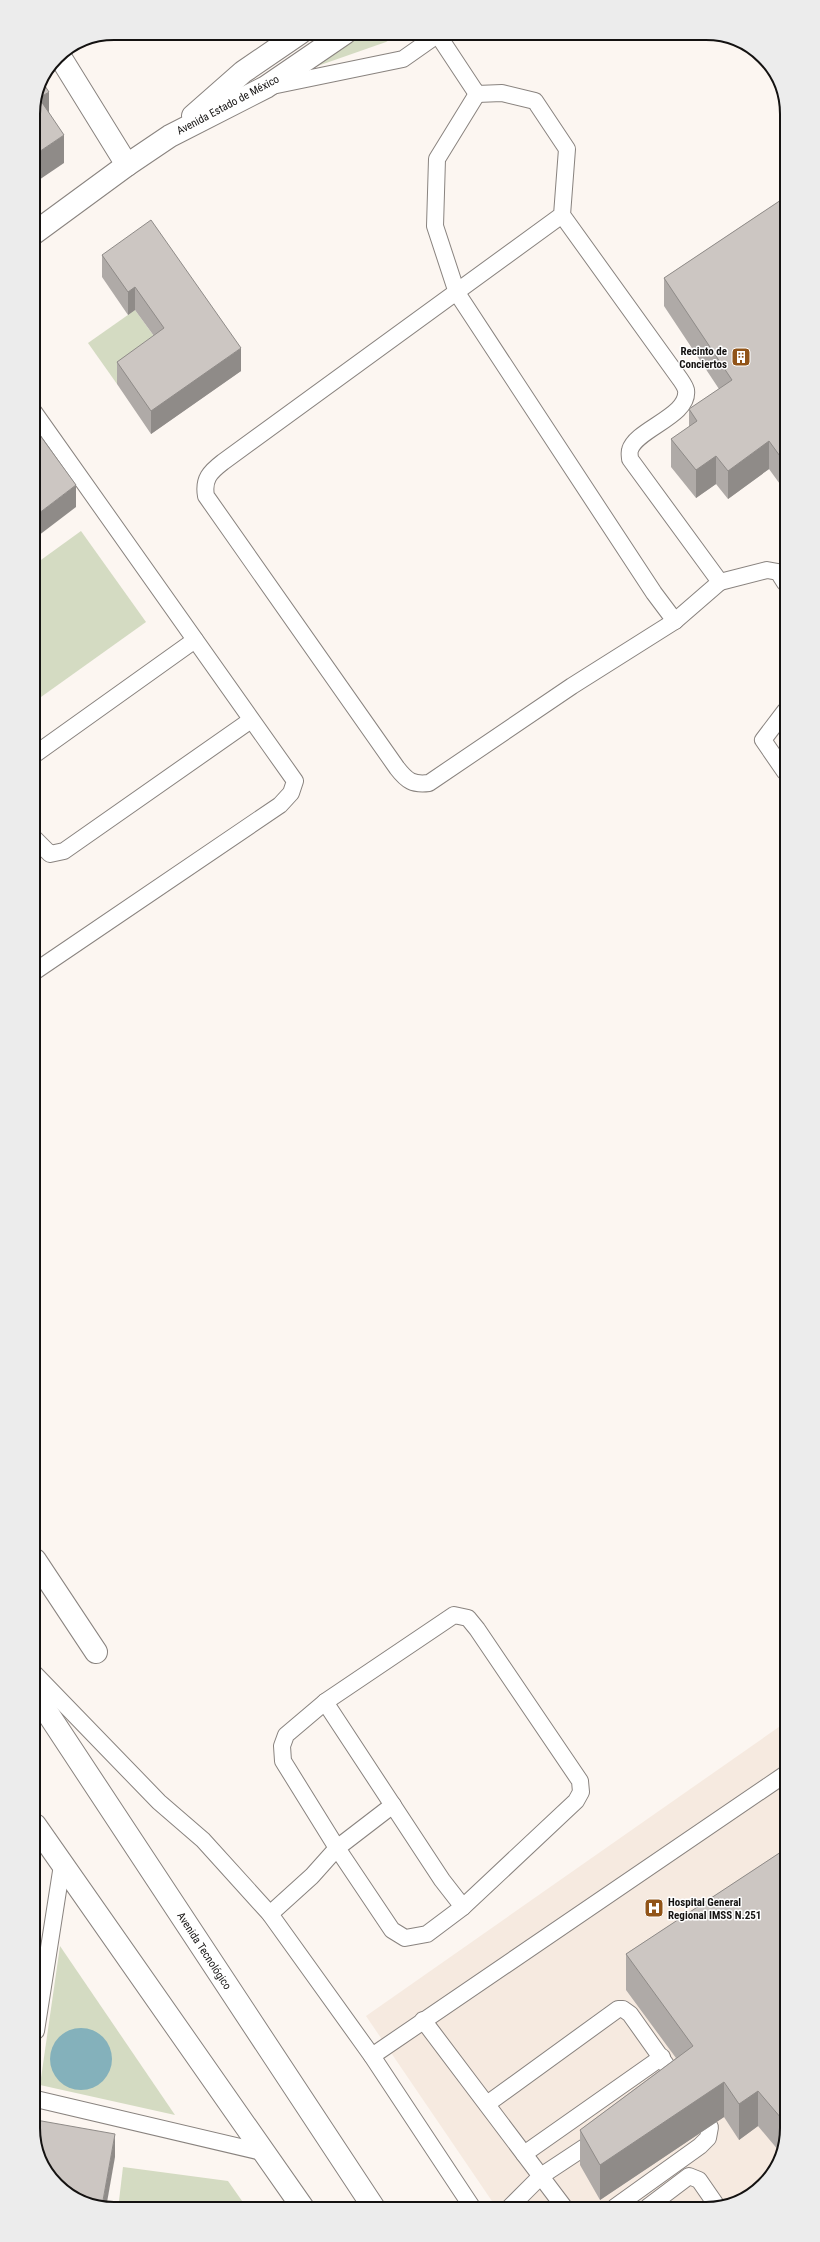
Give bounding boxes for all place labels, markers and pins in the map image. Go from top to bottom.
place label: Recinto de Conciertos [679,345,727,371]
building icon: Recinto de Conciertos [730,346,752,368]
place label: Hospital General Regional IMSS N.251 [668,1896,761,1922]
hospital icon: Hospital General Regional IMSS N.251 [643,1897,665,1919]

